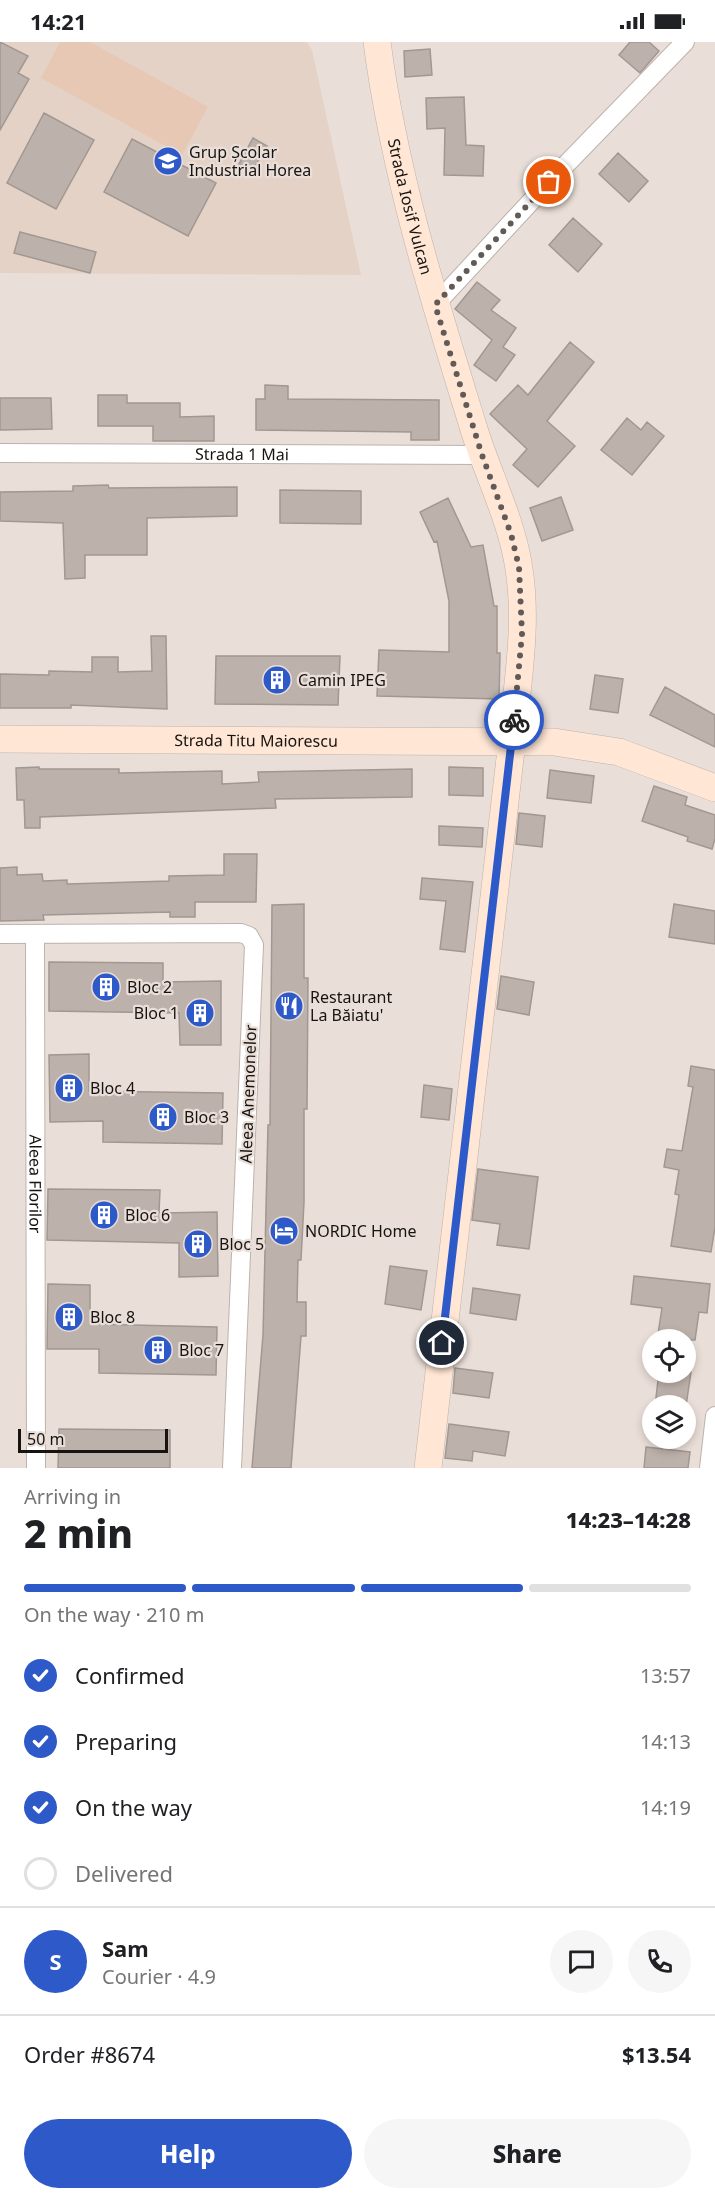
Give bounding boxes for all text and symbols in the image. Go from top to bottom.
text: 14:21 [30,6,87,36]
street label: Strada Iosif Vulcan [383,137,438,277]
place label: Grup Școlar Industrial Horea [189,141,311,181]
school or university icon: Grup Școlar Industrial Horea [152,145,184,177]
pin [523,156,574,207]
icon: bag [532,165,565,198]
street label: Strada 1 Mai [195,443,289,465]
building icon: Camin IPEG [261,664,293,696]
place label: Camin IPEG [298,669,386,691]
courier [484,690,544,750]
icon: bike [498,704,531,737]
street label: Strada Titu Maiorescu [174,729,338,752]
building icon: Bloc 2 [90,971,122,1003]
place label: Bloc 2 [127,976,172,998]
place label: Restaurant La Băiatu' [310,986,392,1026]
restaurant icon: Restaurant La Băiatu' [273,990,305,1022]
building icon: Bloc 1 [184,997,216,1029]
place label: Bloc 1 [134,1002,179,1024]
street label: Aleea Anemonelor [235,1024,261,1164]
building icon: Bloc 4 [53,1072,85,1104]
place label: Bloc 4 [90,1077,135,1099]
building icon: Bloc 3 [147,1101,179,1133]
place label: Bloc 3 [184,1106,229,1128]
street label: Aleea Florilor [24,1135,47,1234]
building icon: Bloc 6 [88,1199,120,1231]
place label: Bloc 6 [125,1204,170,1226]
hotel icon: NORDIC Home [268,1215,300,1247]
place label: NORDIC Home [305,1220,417,1242]
building icon: Bloc 5 [182,1228,214,1260]
place label: Bloc 5 [219,1233,264,1255]
building icon: Bloc 8 [53,1301,85,1333]
place label: Bloc 8 [90,1306,135,1328]
pin [416,1317,467,1368]
icon: home [425,1326,458,1359]
map controls [642,1329,696,1449]
button: locate [642,1329,696,1383]
building icon: Bloc 7 [142,1334,174,1366]
place label: Bloc 7 [179,1339,224,1361]
button: layers [642,1395,696,1449]
scale bar [18,1426,168,1454]
text: 50 m [27,1428,64,1450]
text: Arriving in [24,1483,121,1510]
text: 14:23–14:28 [566,1504,691,1534]
text: 2 min [24,1506,133,1559]
text: On the way · 210 m [24,1601,204,1628]
icon: check [24,1659,57,1692]
text: Confirmed [75,1660,185,1690]
text: 13:57 [640,1662,691,1689]
icon: check [24,1725,57,1758]
text: Preparing [75,1726,177,1756]
text: 14:13 [640,1728,691,1755]
icon: check [24,1791,57,1824]
text: On the way [75,1792,192,1822]
text: 14:19 [640,1794,691,1821]
text: Delivered [75,1858,173,1888]
button: chat [550,1930,613,1993]
button: phone [628,1930,691,1993]
text: Sam [102,1933,149,1963]
text: S [49,1946,62,1976]
text: Courier · 4.9 [102,1963,216,1990]
text: Order #8674 [24,2039,155,2069]
text: $13.54 [622,2039,691,2069]
button: Help [24,2119,352,2188]
button: Share [364,2119,691,2188]

